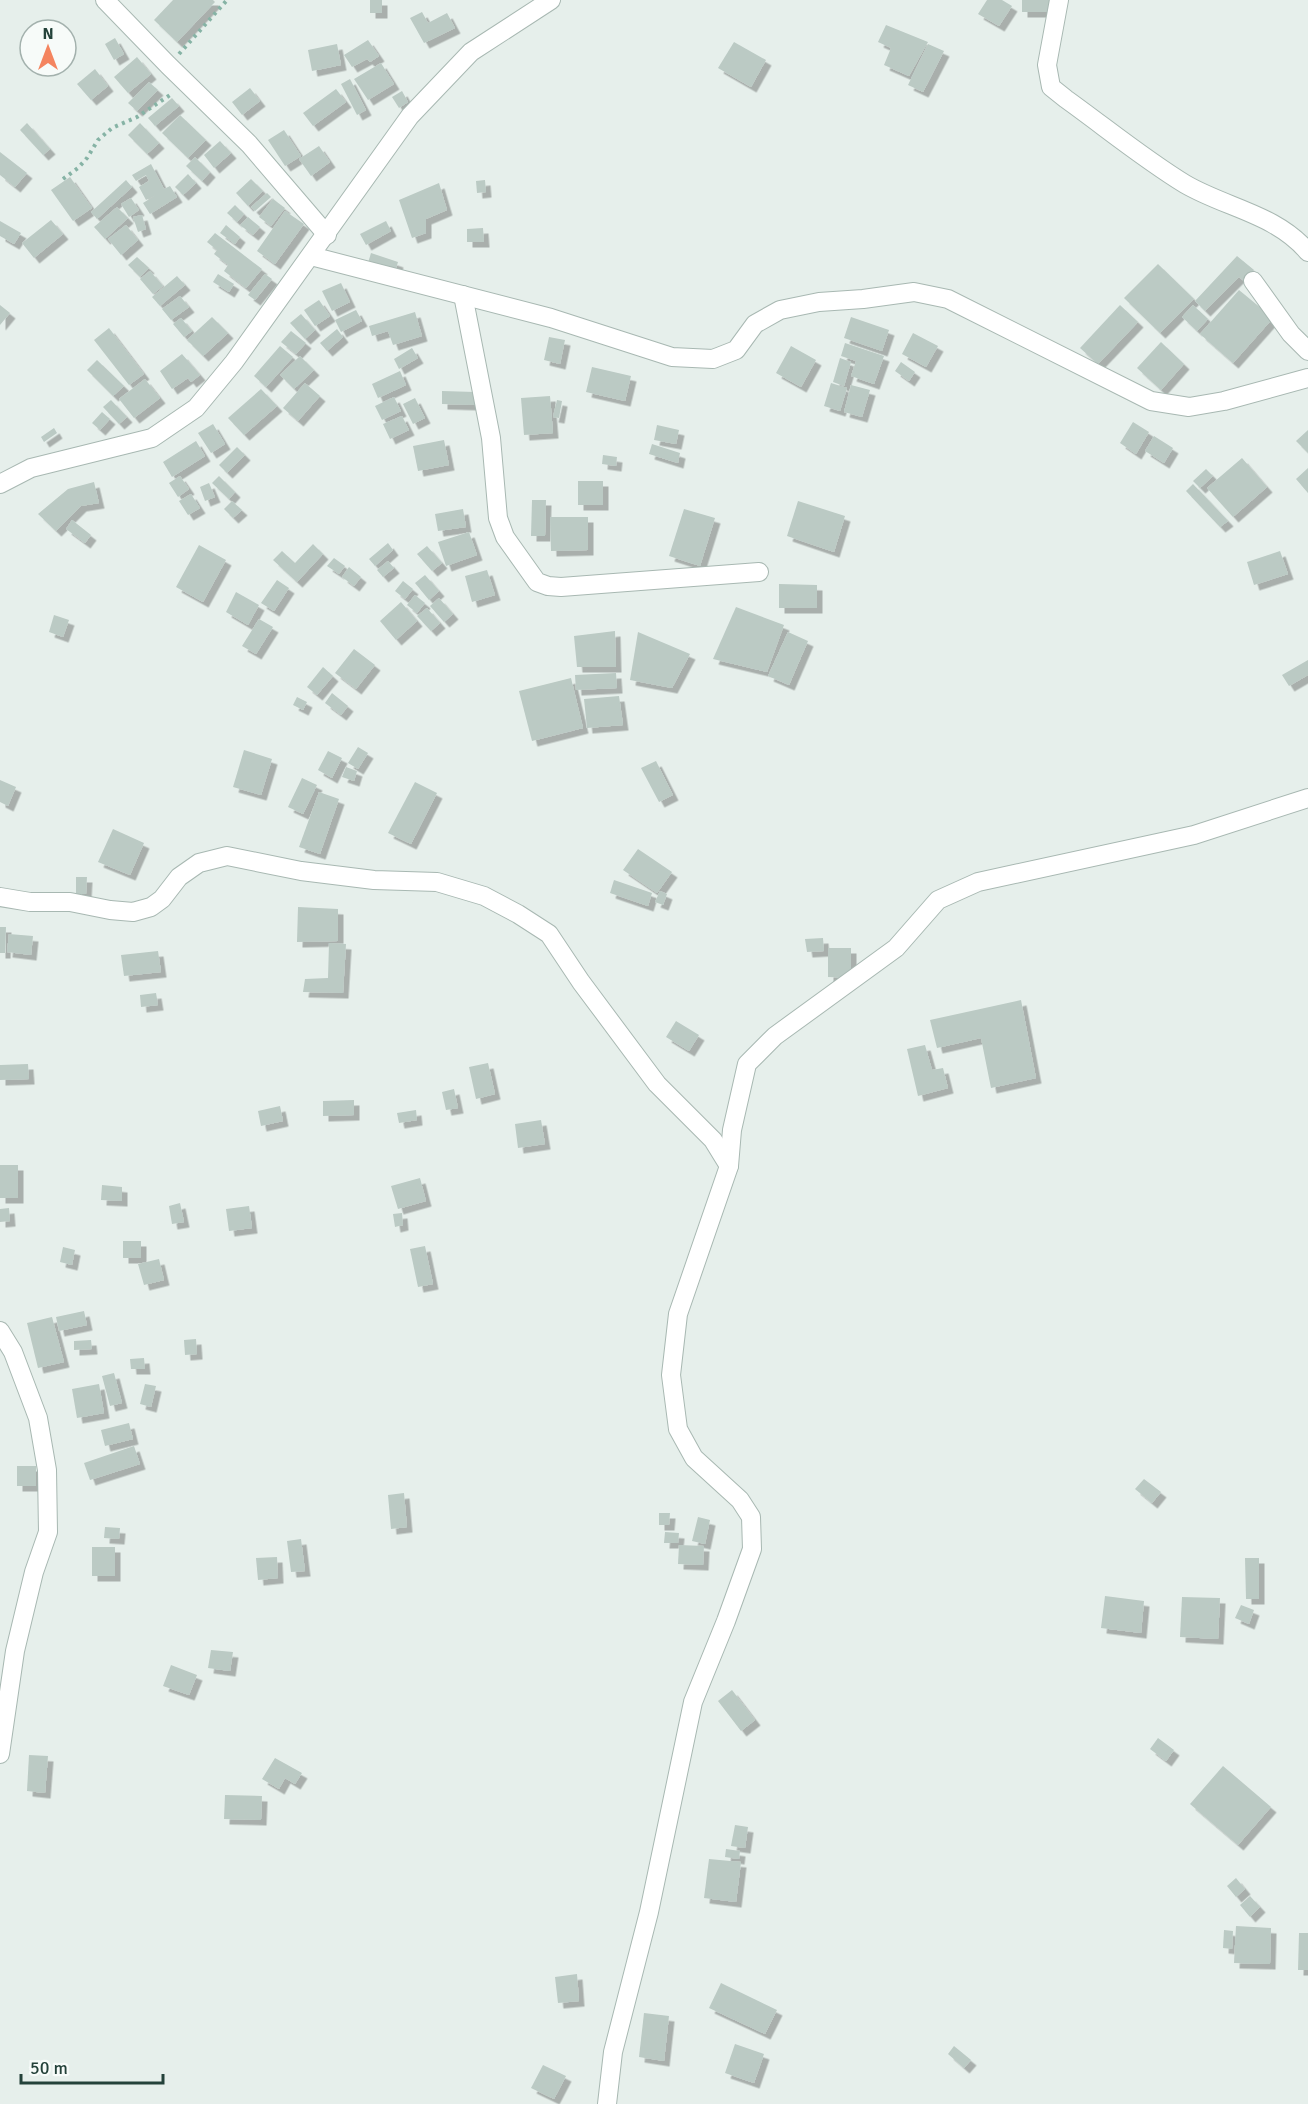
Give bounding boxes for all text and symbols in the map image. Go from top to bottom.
north arrow [18,18,78,78]
text: N [42,24,54,44]
scale bar [21,2047,164,2085]
text: 50 m [30,2057,68,2079]

